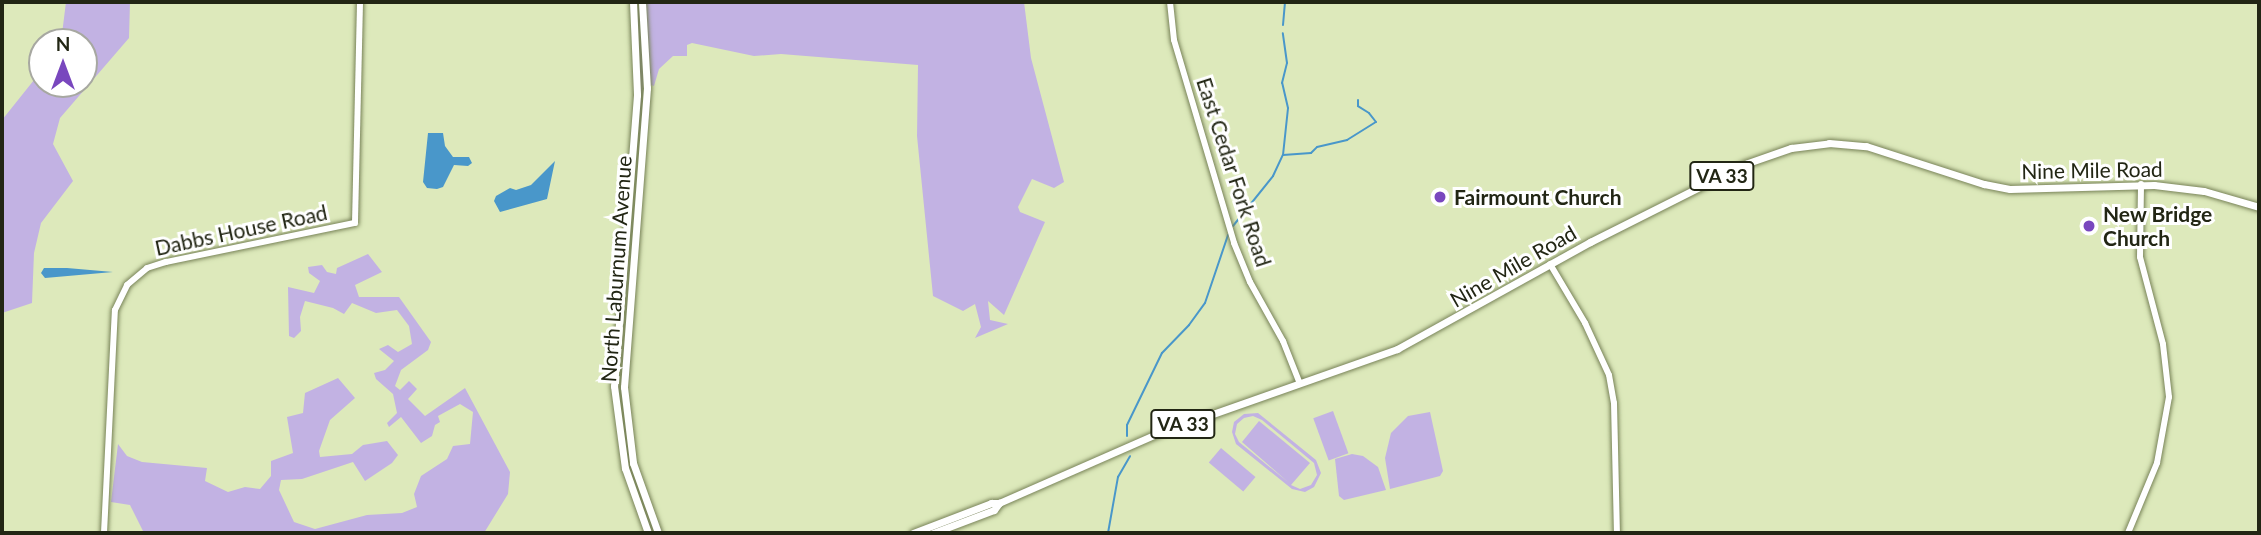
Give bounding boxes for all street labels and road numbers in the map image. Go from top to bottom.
street label: East Cedar Fork Road [1191,74,1277,270]
street label: North Laburnum Avenue [595,154,637,384]
street label: Nine Mile Road [2021,156,2163,184]
road number: VA 33 [1689,160,1755,192]
street label: Dabbs House Road [153,199,329,261]
street label: Nine Mile Road [1445,220,1581,312]
road number: VA 33 [1150,408,1216,440]

